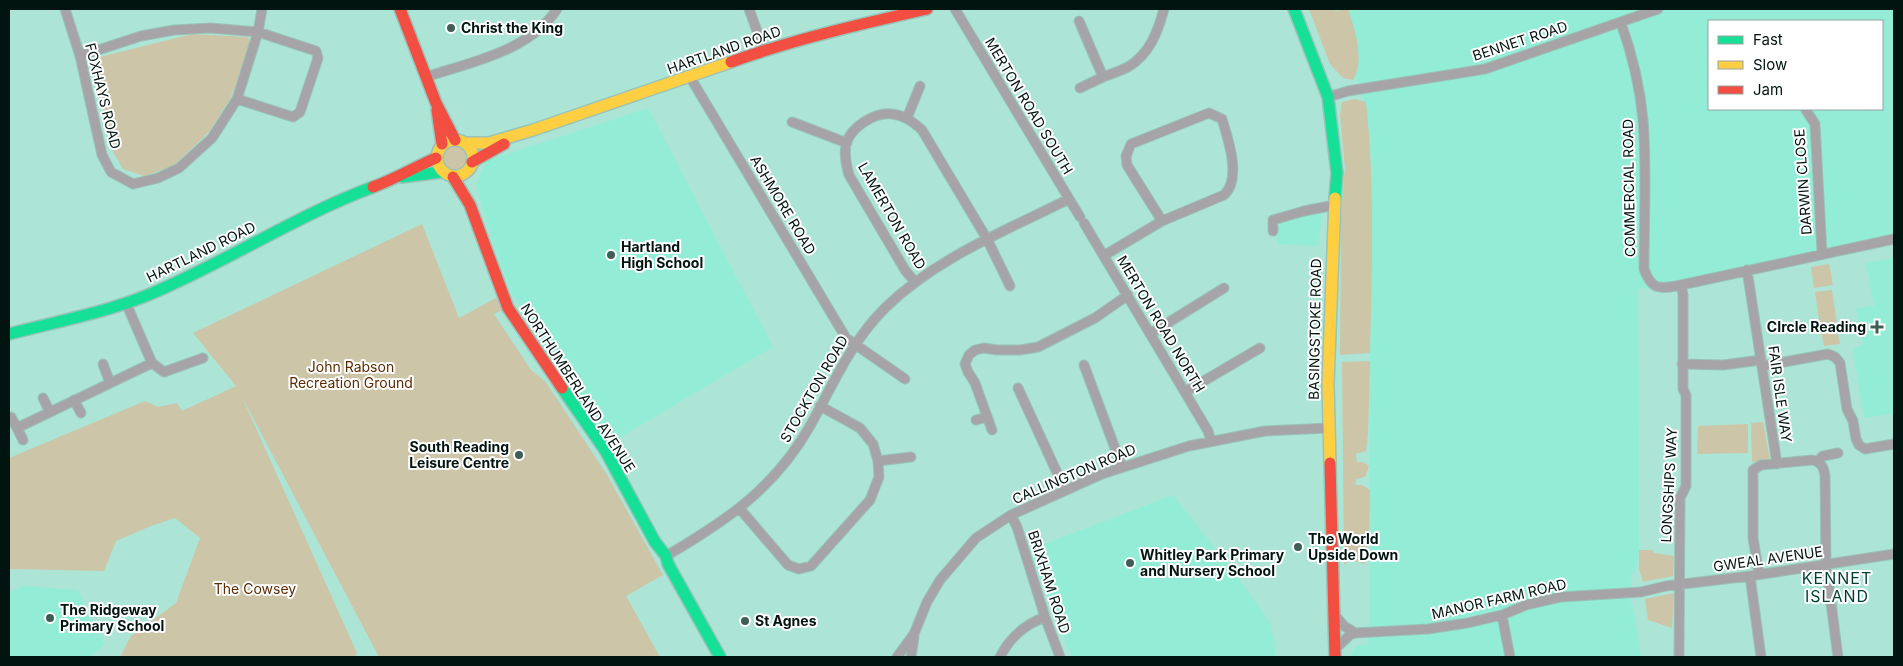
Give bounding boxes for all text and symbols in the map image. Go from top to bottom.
street label: BENNET ROAD [1470,17,1570,64]
place label: Christ the King [461,19,563,36]
legend [1708,20,1883,110]
marker: Christ the King [445,22,457,34]
street label: HARTLAND ROAD [665,22,783,77]
text: Fast [1753,30,1783,49]
street label: MERTON ROAD SOUTH [982,34,1077,177]
street label: FOXHAYS ROAD [82,41,125,151]
text: Slow [1753,55,1787,74]
text: Jam [1753,80,1783,99]
street label: COMMERCIAL ROAD [1619,119,1638,257]
street label: DARWIN CLOSE [1790,128,1815,236]
street label: ASHMORE ROAD [747,152,820,257]
street label: LAMERTON ROAD [855,159,930,272]
street label: HARTLAND ROAD [143,218,258,285]
place label: Hartland High School [621,238,703,271]
marker: Hartland High School [605,249,617,261]
street label: MERTON ROAD NORTH [1114,252,1209,395]
street label: BASINGSTOKE ROAD [1305,258,1324,400]
street label: NORTHUMBERLAND AVENUE [517,300,639,475]
place label: CIrcle Reading [1767,318,1866,335]
marker: CIrcle Reading [1870,320,1884,334]
street label: STOCKTON ROAD [776,332,851,445]
street label: FAIR ISLE WAY [1765,344,1796,444]
park label: John Rabson Recreation Ground [289,358,413,391]
street label: LONGSHIPS WAY [1657,426,1680,543]
place label: South Reading Leisure Centre [409,438,509,471]
street label: CALLINGTON ROAD [1009,440,1138,507]
marker: South Reading Leisure Centre [513,449,525,461]
street label: BRIXHAM ROAD [1025,528,1074,635]
place label: The World Upside Down [1308,530,1398,563]
marker: The World Upside Down [1292,541,1304,553]
street label: GWEAL AVENUE [1712,542,1824,575]
place label: Whitley Park Primary and Nursery School [1140,546,1285,579]
marker: Whitley Park Primary and Nursery School [1124,557,1136,569]
district label: KENNET ISLAND [1802,568,1872,606]
street label: MANOR FARM ROAD [1430,575,1568,622]
park label: The Cowsey [214,580,296,597]
place label: The Ridgeway Primary School [60,601,164,634]
marker: The Ridgeway Primary School [44,612,56,624]
place label: St Agnes [755,612,817,629]
marker: St Agnes [739,615,751,627]

